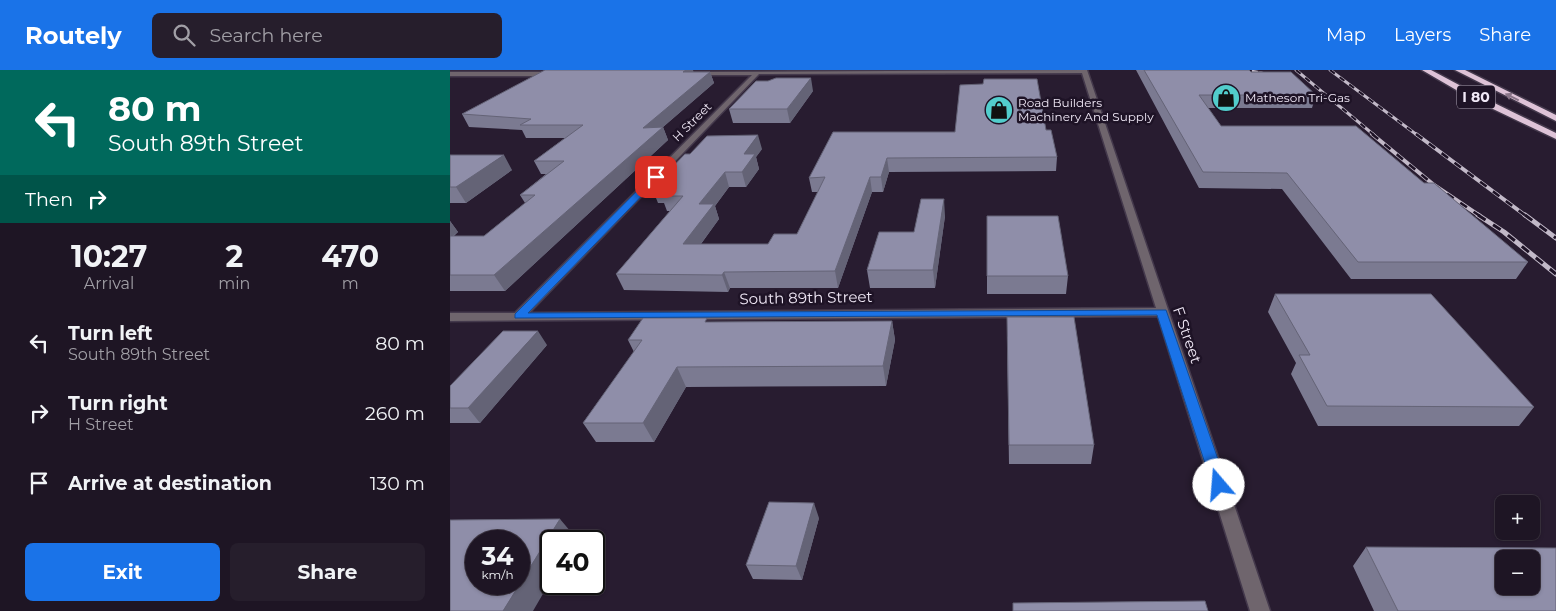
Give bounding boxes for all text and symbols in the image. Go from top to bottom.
search box [152,13,502,58]
text: Routely [25,21,122,50]
icon: search [170,21,198,49]
text: Search here [210,24,323,47]
text: Map [1326,24,1366,46]
text: Layers [1394,24,1451,46]
text: Share [1479,24,1531,46]
shop icon: Matheson Tri-Gas [1211,83,1241,113]
road number: I 80 [1457,86,1495,108]
text: 80 m [108,87,202,130]
icon: left [25,90,90,155]
place label: Matheson Tri-Gas [1245,90,1350,105]
one-way arrow [1505,93,1519,101]
shop icon: Road Builders Machinery And Supply [984,95,1014,125]
place label: Road Builders Machinery And Supply [1018,95,1154,124]
street label: H Street [669,99,714,144]
text: South 89th Street [108,130,303,157]
pin [635,156,677,198]
icon: arrive [642,163,670,191]
icon: right [83,185,111,213]
text: Then [25,188,73,211]
text: 10:27 [71,238,147,275]
text: 2 [225,238,243,275]
text: 470 [321,238,379,275]
text: Arrival [84,274,134,293]
text: min [218,274,250,293]
text: m [342,274,359,293]
street label: South 89th Street [739,287,873,308]
street label: F Street [1169,304,1206,366]
text: Turn left [68,322,153,345]
icon: left [25,329,53,357]
text: 80 m [375,332,425,355]
text: South 89th Street [68,345,210,364]
text: Turn right [68,392,168,415]
icon: right [25,399,53,427]
text: 260 m [365,402,425,425]
text: H Street [68,415,134,434]
position arrow [1192,458,1244,510]
icon: arrive [25,469,53,497]
text: Arrive at destination [68,472,272,495]
text: 130 m [370,472,425,495]
map controls [1495,495,1540,595]
button: + [1495,495,1540,540]
speed limit sign: 40 [540,530,605,595]
text: 34 [481,541,514,571]
button: Exit [25,543,220,601]
button: Share [230,543,425,601]
button: − [1495,550,1540,595]
text: km/h [481,567,514,582]

